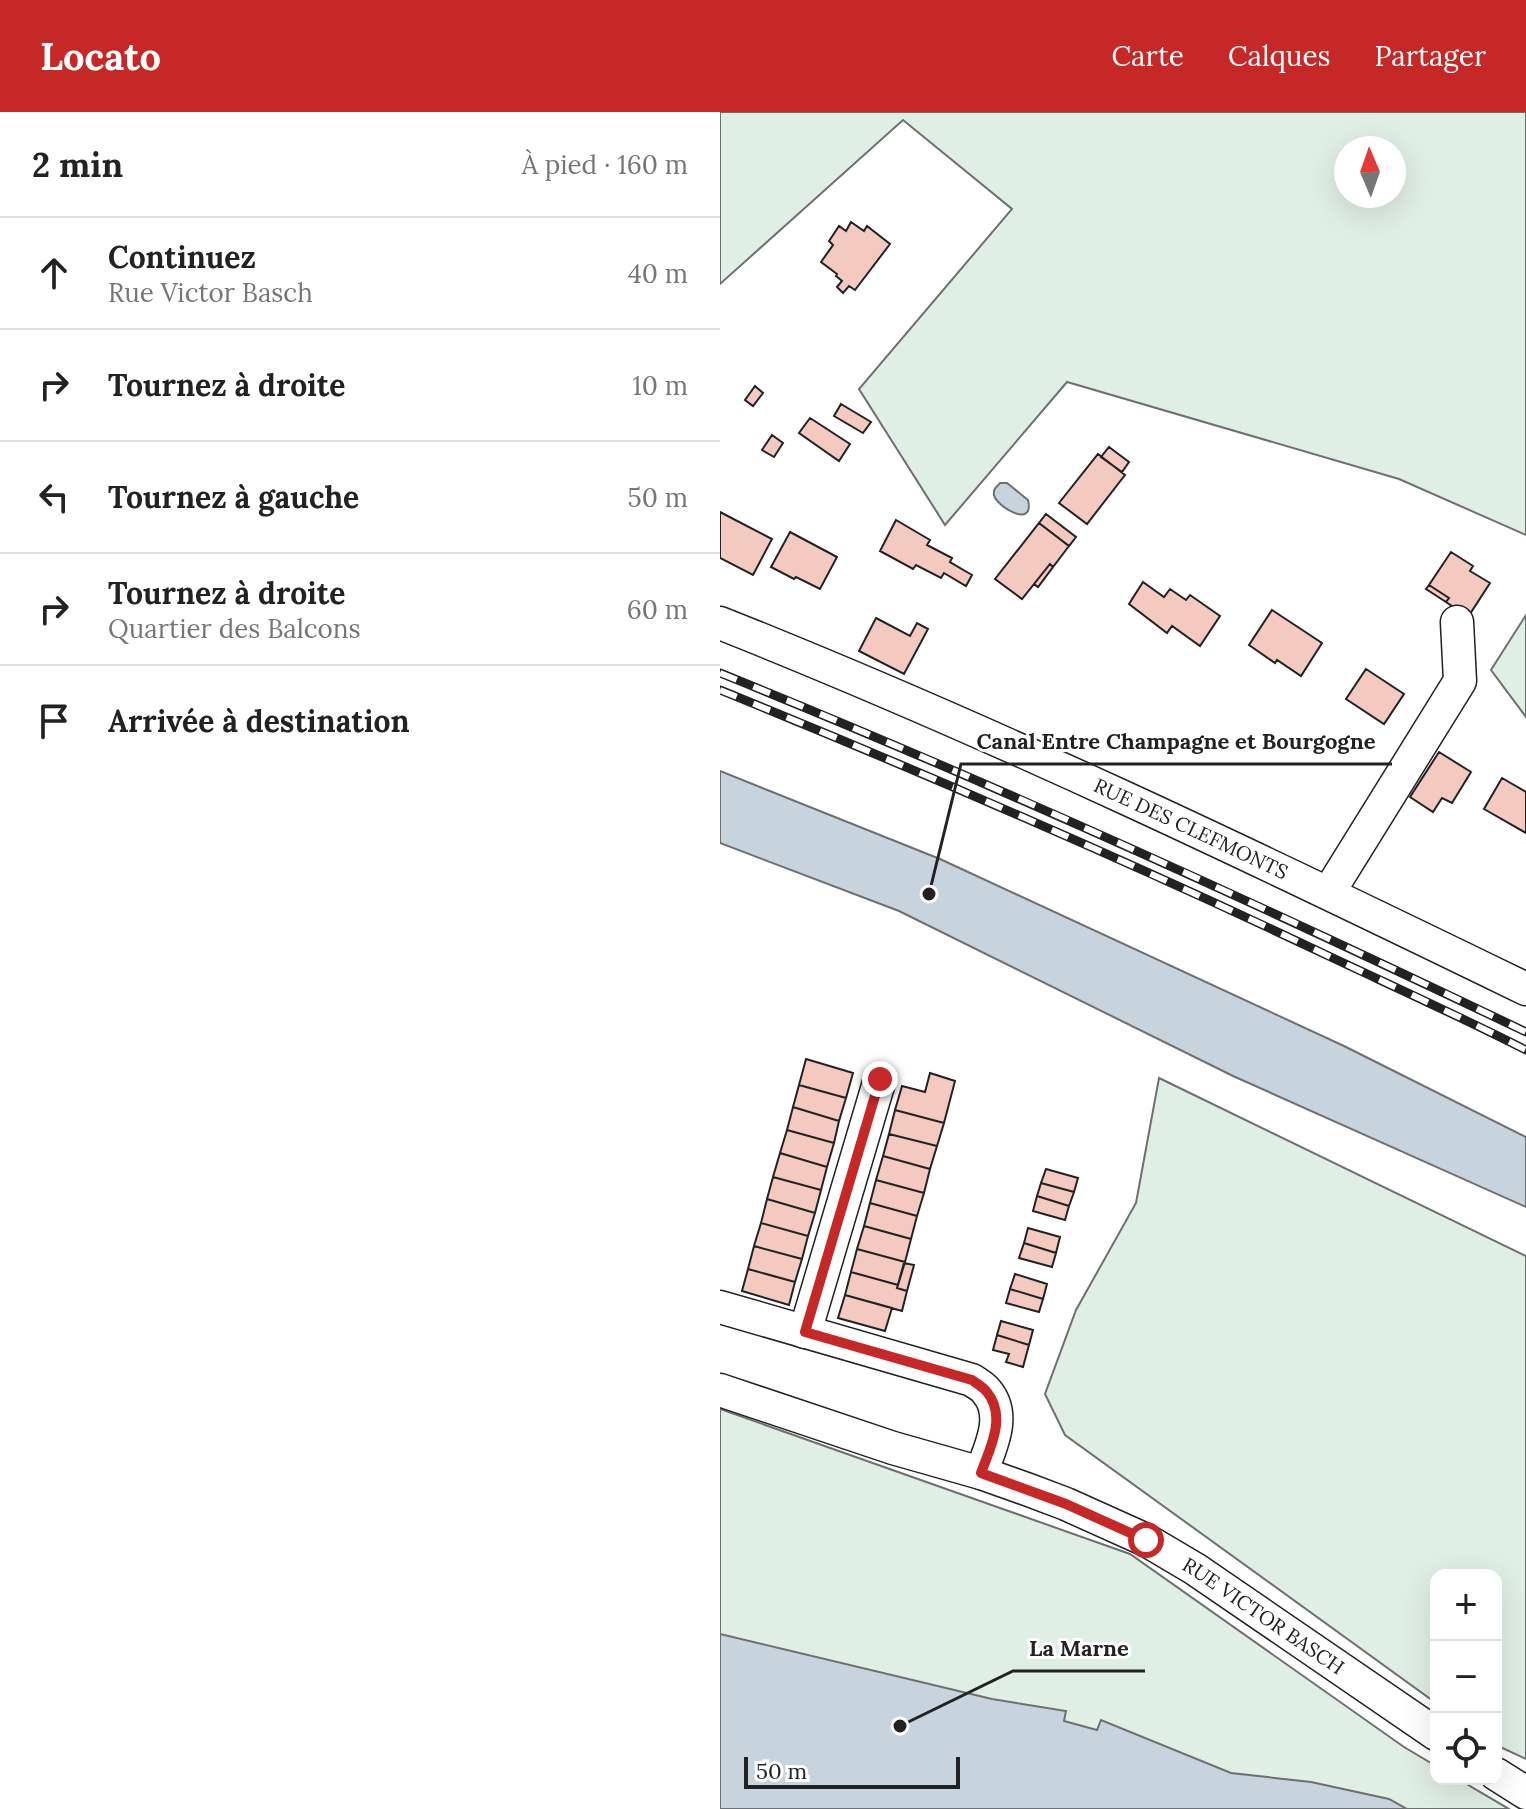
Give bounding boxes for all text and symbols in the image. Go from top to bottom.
text: Locato [40,32,161,80]
text: Carte [1112,38,1184,74]
text: Calques [1228,38,1331,74]
text: Partager [1375,38,1486,74]
north arrow [1334,136,1406,208]
text: 2 min [32,143,123,186]
text: À pied · 160 m [522,148,688,181]
text: Continuez [108,238,256,276]
icon: ahead [32,251,76,295]
text: 40 m [628,257,688,290]
text: Rue Victor Basch [108,276,313,309]
icon: right [32,363,76,407]
text: Tournez à droite [108,366,345,404]
text: 10 m [632,369,688,402]
icon: left [32,475,76,519]
text: Tournez à gauche [108,478,359,516]
text: 50 m [628,481,688,514]
text: Tournez à droite [108,574,345,612]
icon: right [32,587,76,631]
text: 60 m [627,593,688,626]
text: Quartier des Balcons [108,612,361,645]
icon: arrive [32,699,76,743]
text: Arrivée à destination [108,702,410,740]
callout: Canal Entre Champagne et Bourgogne [961,718,1392,764]
text: Canal Entre Champagne et Bourgogne [976,727,1376,755]
street label: RUE DES CLEFMONTS [1090,772,1292,884]
route end [862,1061,898,1097]
route start [1128,1522,1164,1558]
street label: RUE VICTOR BASCH [1178,1552,1349,1680]
map controls [1430,1569,1502,1785]
button: + [1430,1569,1502,1641]
callout: La Marne [1013,1625,1145,1671]
text: La Marne [1029,1634,1129,1662]
button: − [1430,1641,1502,1713]
button: locate [1430,1713,1502,1785]
scale bar [744,1753,960,1789]
text: 50 m [756,1757,807,1785]

